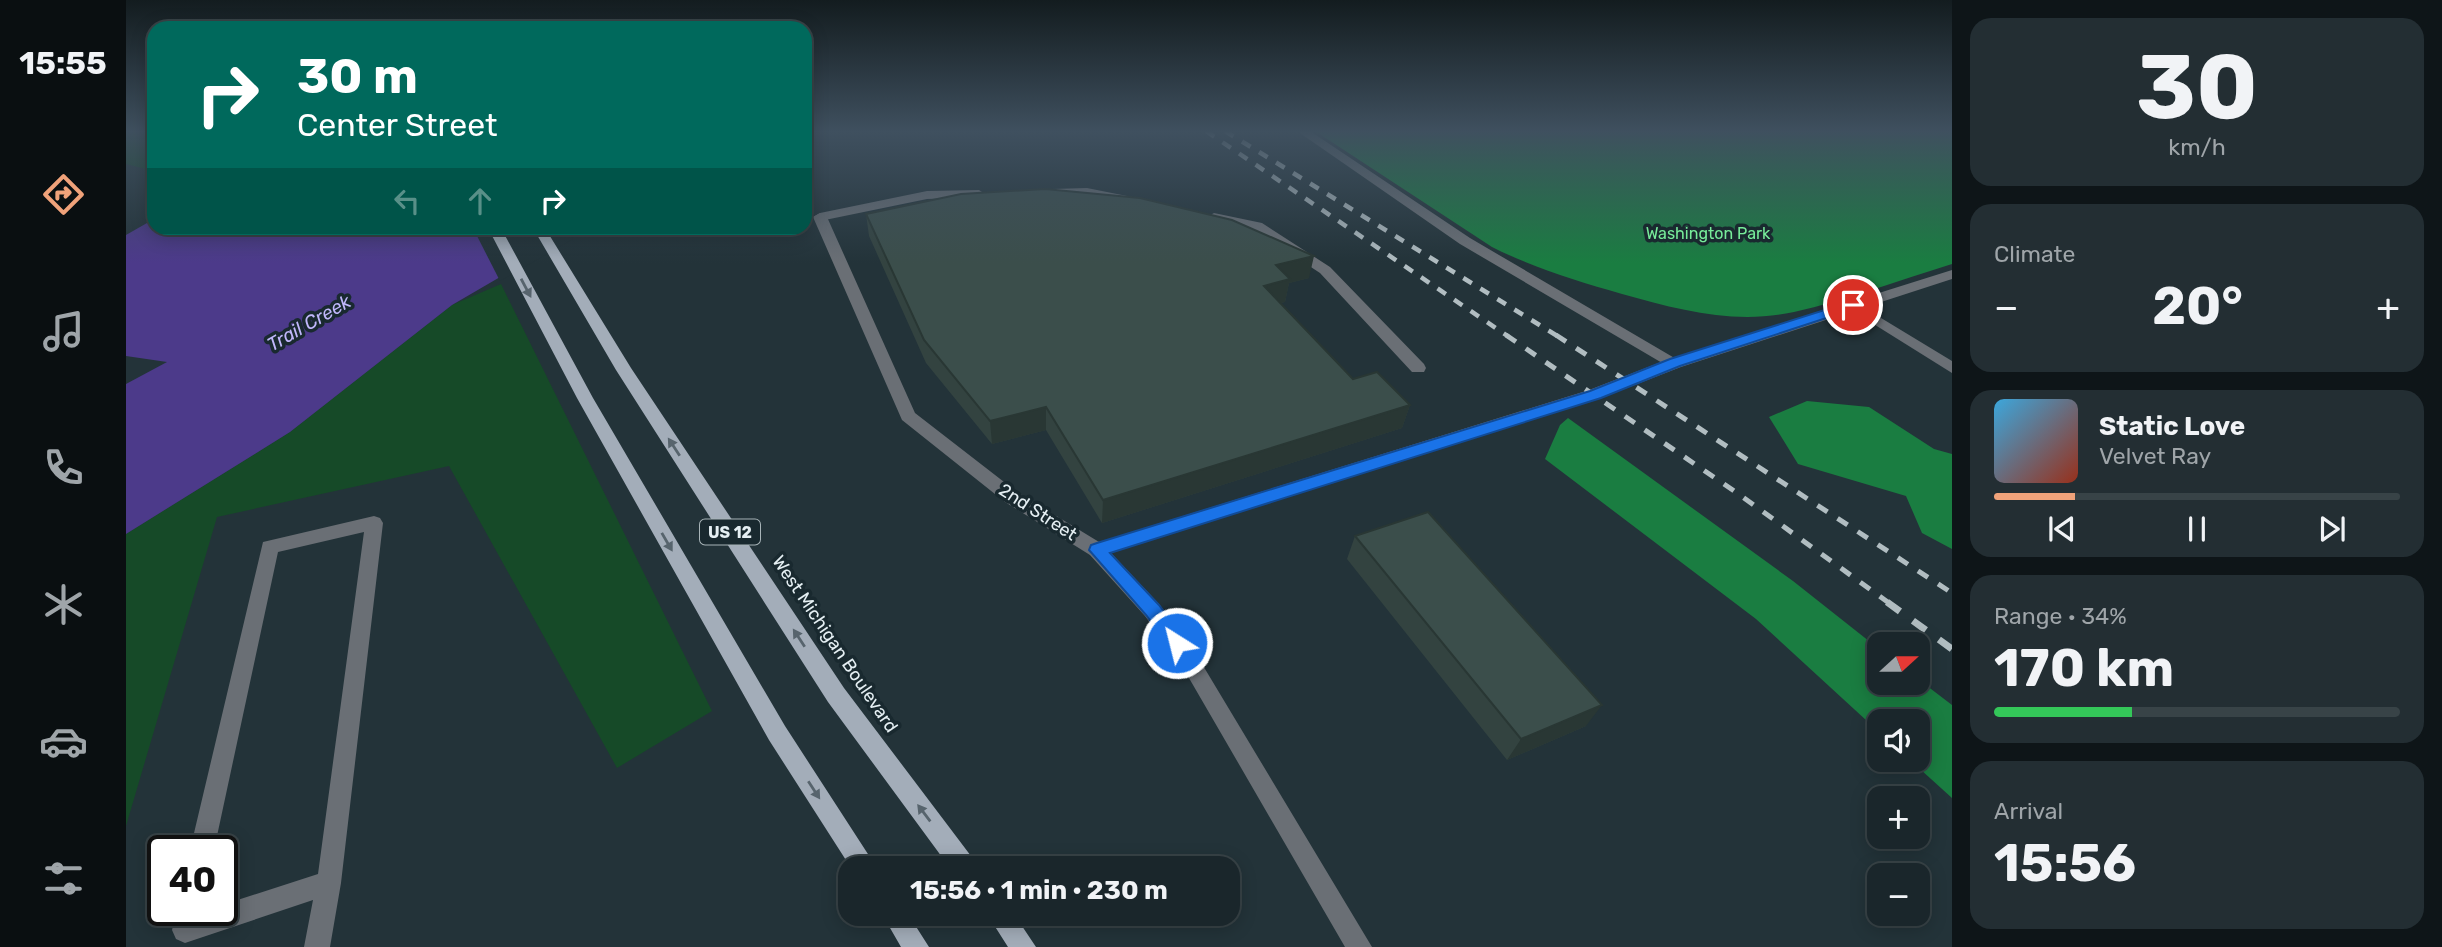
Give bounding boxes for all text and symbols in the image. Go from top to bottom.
text: 30 [2136,33,2258,141]
text: 15:55 [19,44,107,82]
text: 30 m [297,47,418,105]
icon: right [182,49,273,140]
text: Center Street [297,106,498,144]
text: km/h [2168,133,2226,161]
icon: directions [39,170,88,219]
icon: left [388,182,426,220]
icon: ahead [461,182,499,220]
icon: right [534,182,572,220]
park label: Washington Park [1646,224,1771,243]
text: Climate [1994,240,2075,268]
pin [1823,275,1883,335]
text: 20° [2152,275,2243,337]
one-way arrow [521,278,532,298]
text: − [1994,284,2019,330]
text: + [2376,284,2400,330]
icon: arrive [1834,286,1872,324]
water label: Trail Creek [263,290,355,356]
icon: music [39,307,88,356]
text: Static Love [2099,411,2245,442]
one-way arrow [668,437,681,457]
text: Velvet Ray [2099,442,2211,470]
icon: phone [39,443,88,492]
street label: 2nd Street [995,479,1081,545]
icon: previous [2043,510,2081,548]
icon: pause [2178,510,2216,548]
icon: next [2313,510,2351,548]
road number: US 12 [700,520,760,544]
one-way arrow [661,532,673,551]
street label: West Michigan Boulevard [767,551,903,737]
icon: climate [39,580,88,629]
text: Range · 34% [1994,602,2127,630]
position arrow [1140,606,1214,680]
one-way arrow [792,628,805,647]
north arrow [1867,632,1930,695]
map controls [1867,632,1930,926]
text: 170 km [1994,637,2174,699]
button: sound [1867,709,1930,772]
icon: car [39,717,88,766]
one-way arrow [807,781,821,799]
button: + [1867,786,1930,849]
text: Arrival [1994,797,2063,825]
one-way arrow [917,804,931,822]
text: 15:56 [1994,832,2136,894]
speed limit sign: 40 [147,835,238,926]
icon: filters [39,854,88,903]
button: − [1867,863,1930,926]
text: 15:56 · 1 min · 230 m [910,875,1168,906]

